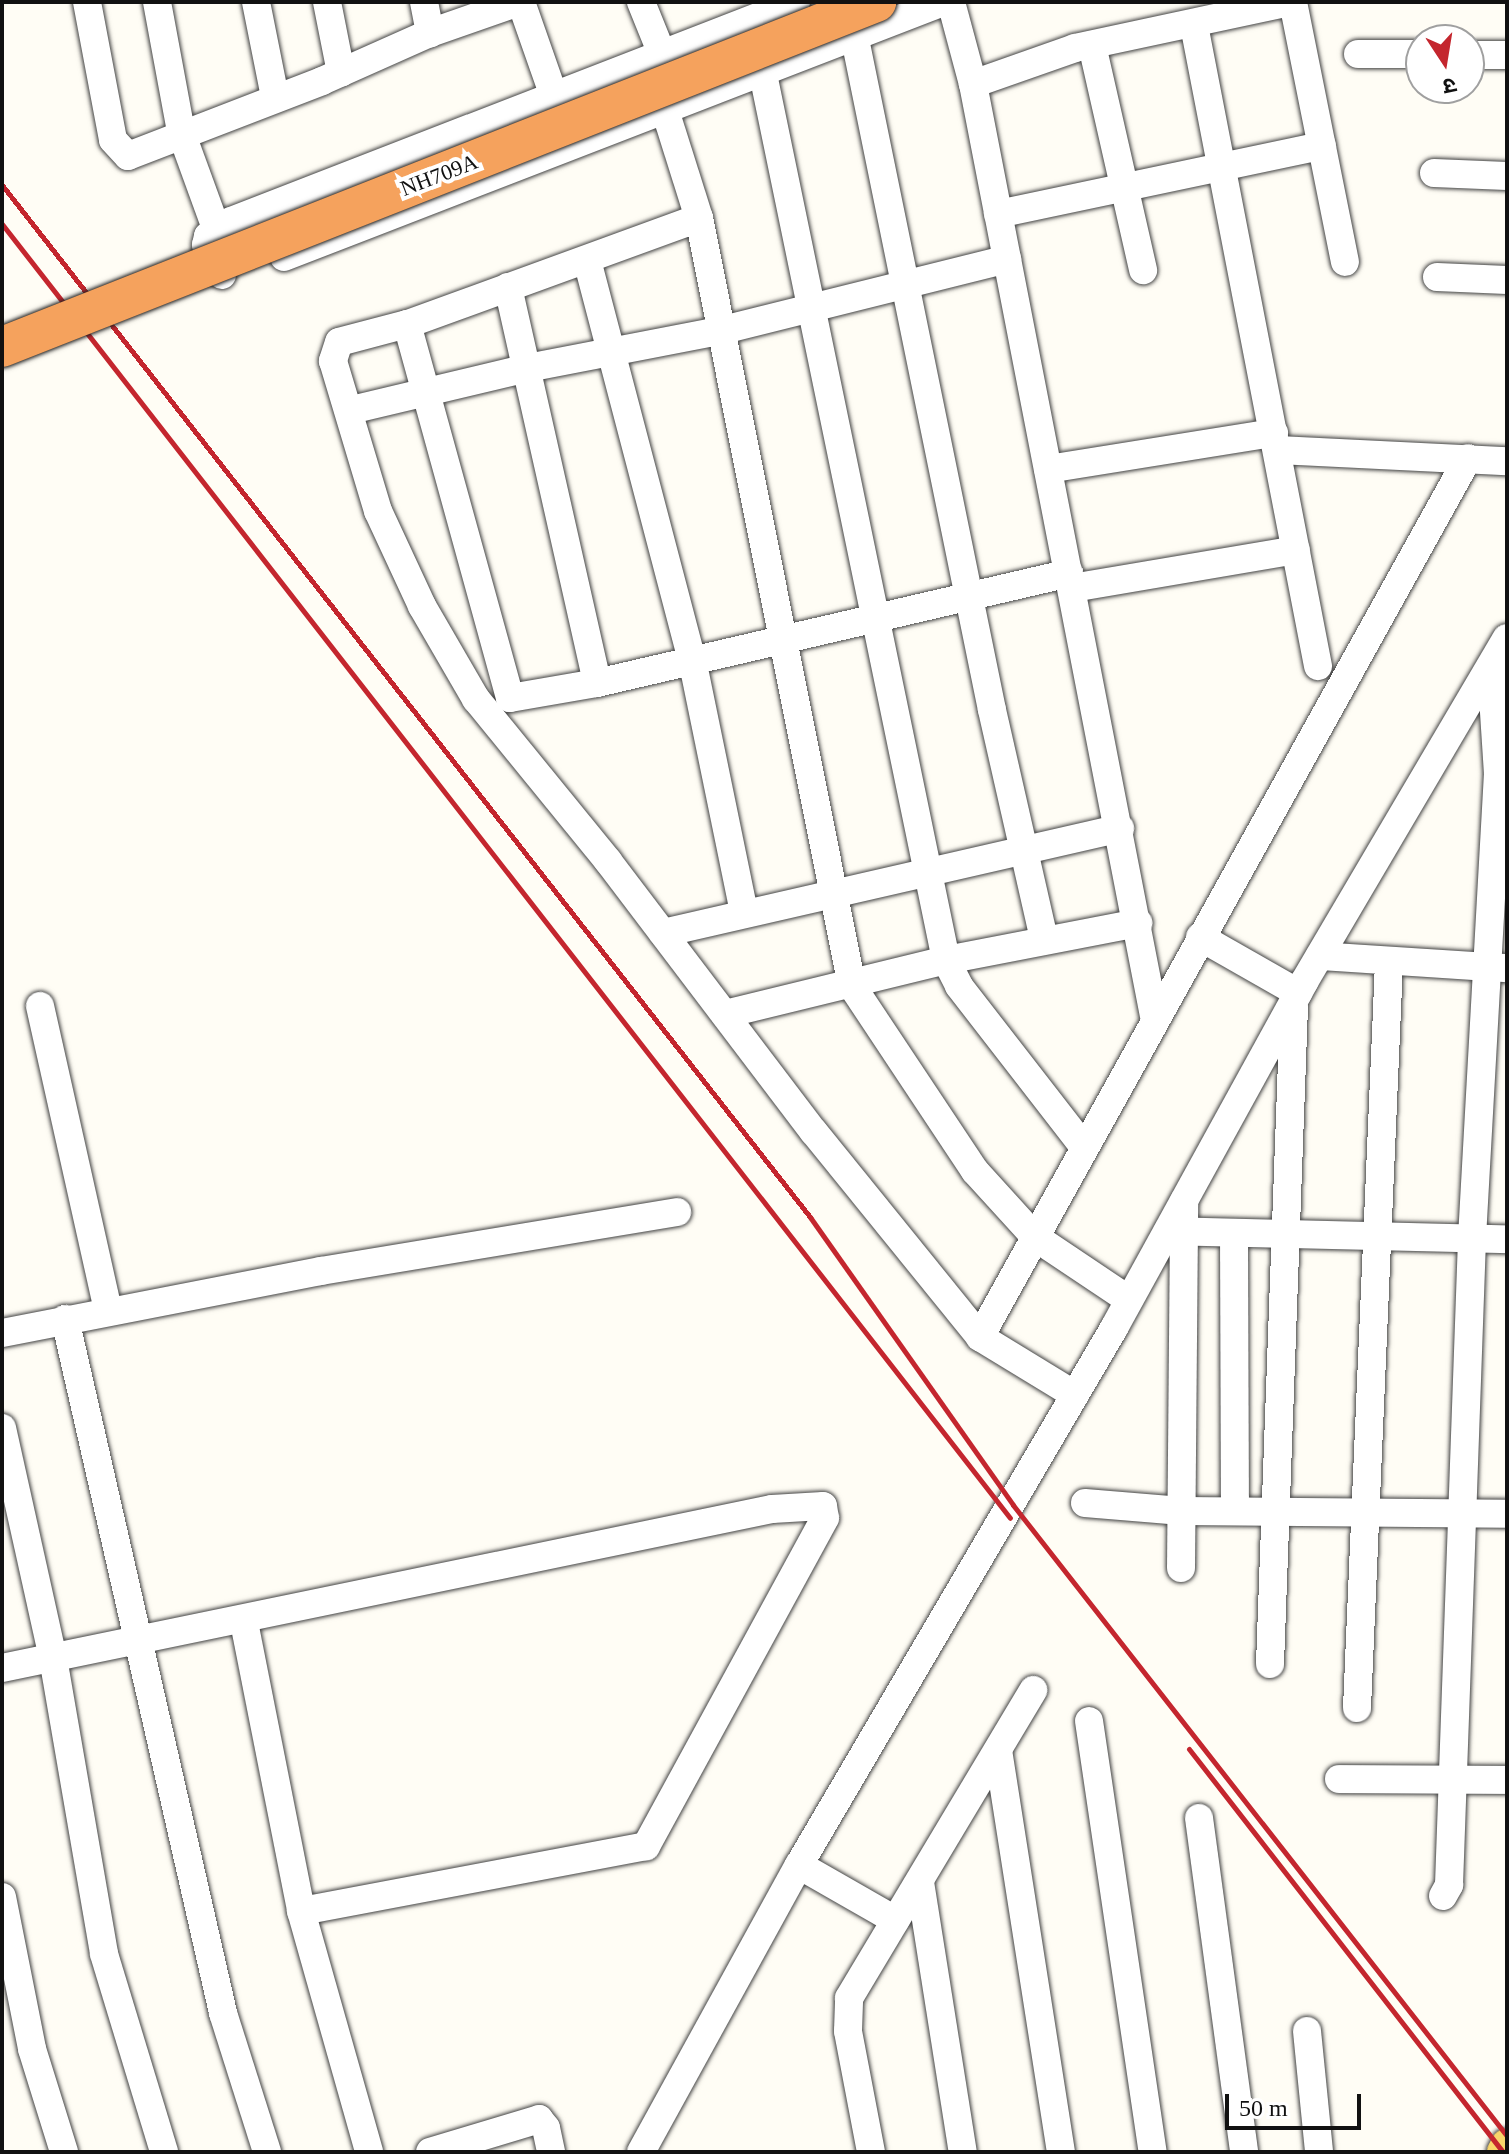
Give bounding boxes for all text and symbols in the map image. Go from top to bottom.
north arrow [1405,24,1485,104]
text: उ [1441,72,1459,100]
street label: NH709A [397,148,481,202]
scale bar [1229,2078,1365,2128]
text: 50 m [1239,2095,1288,2121]

